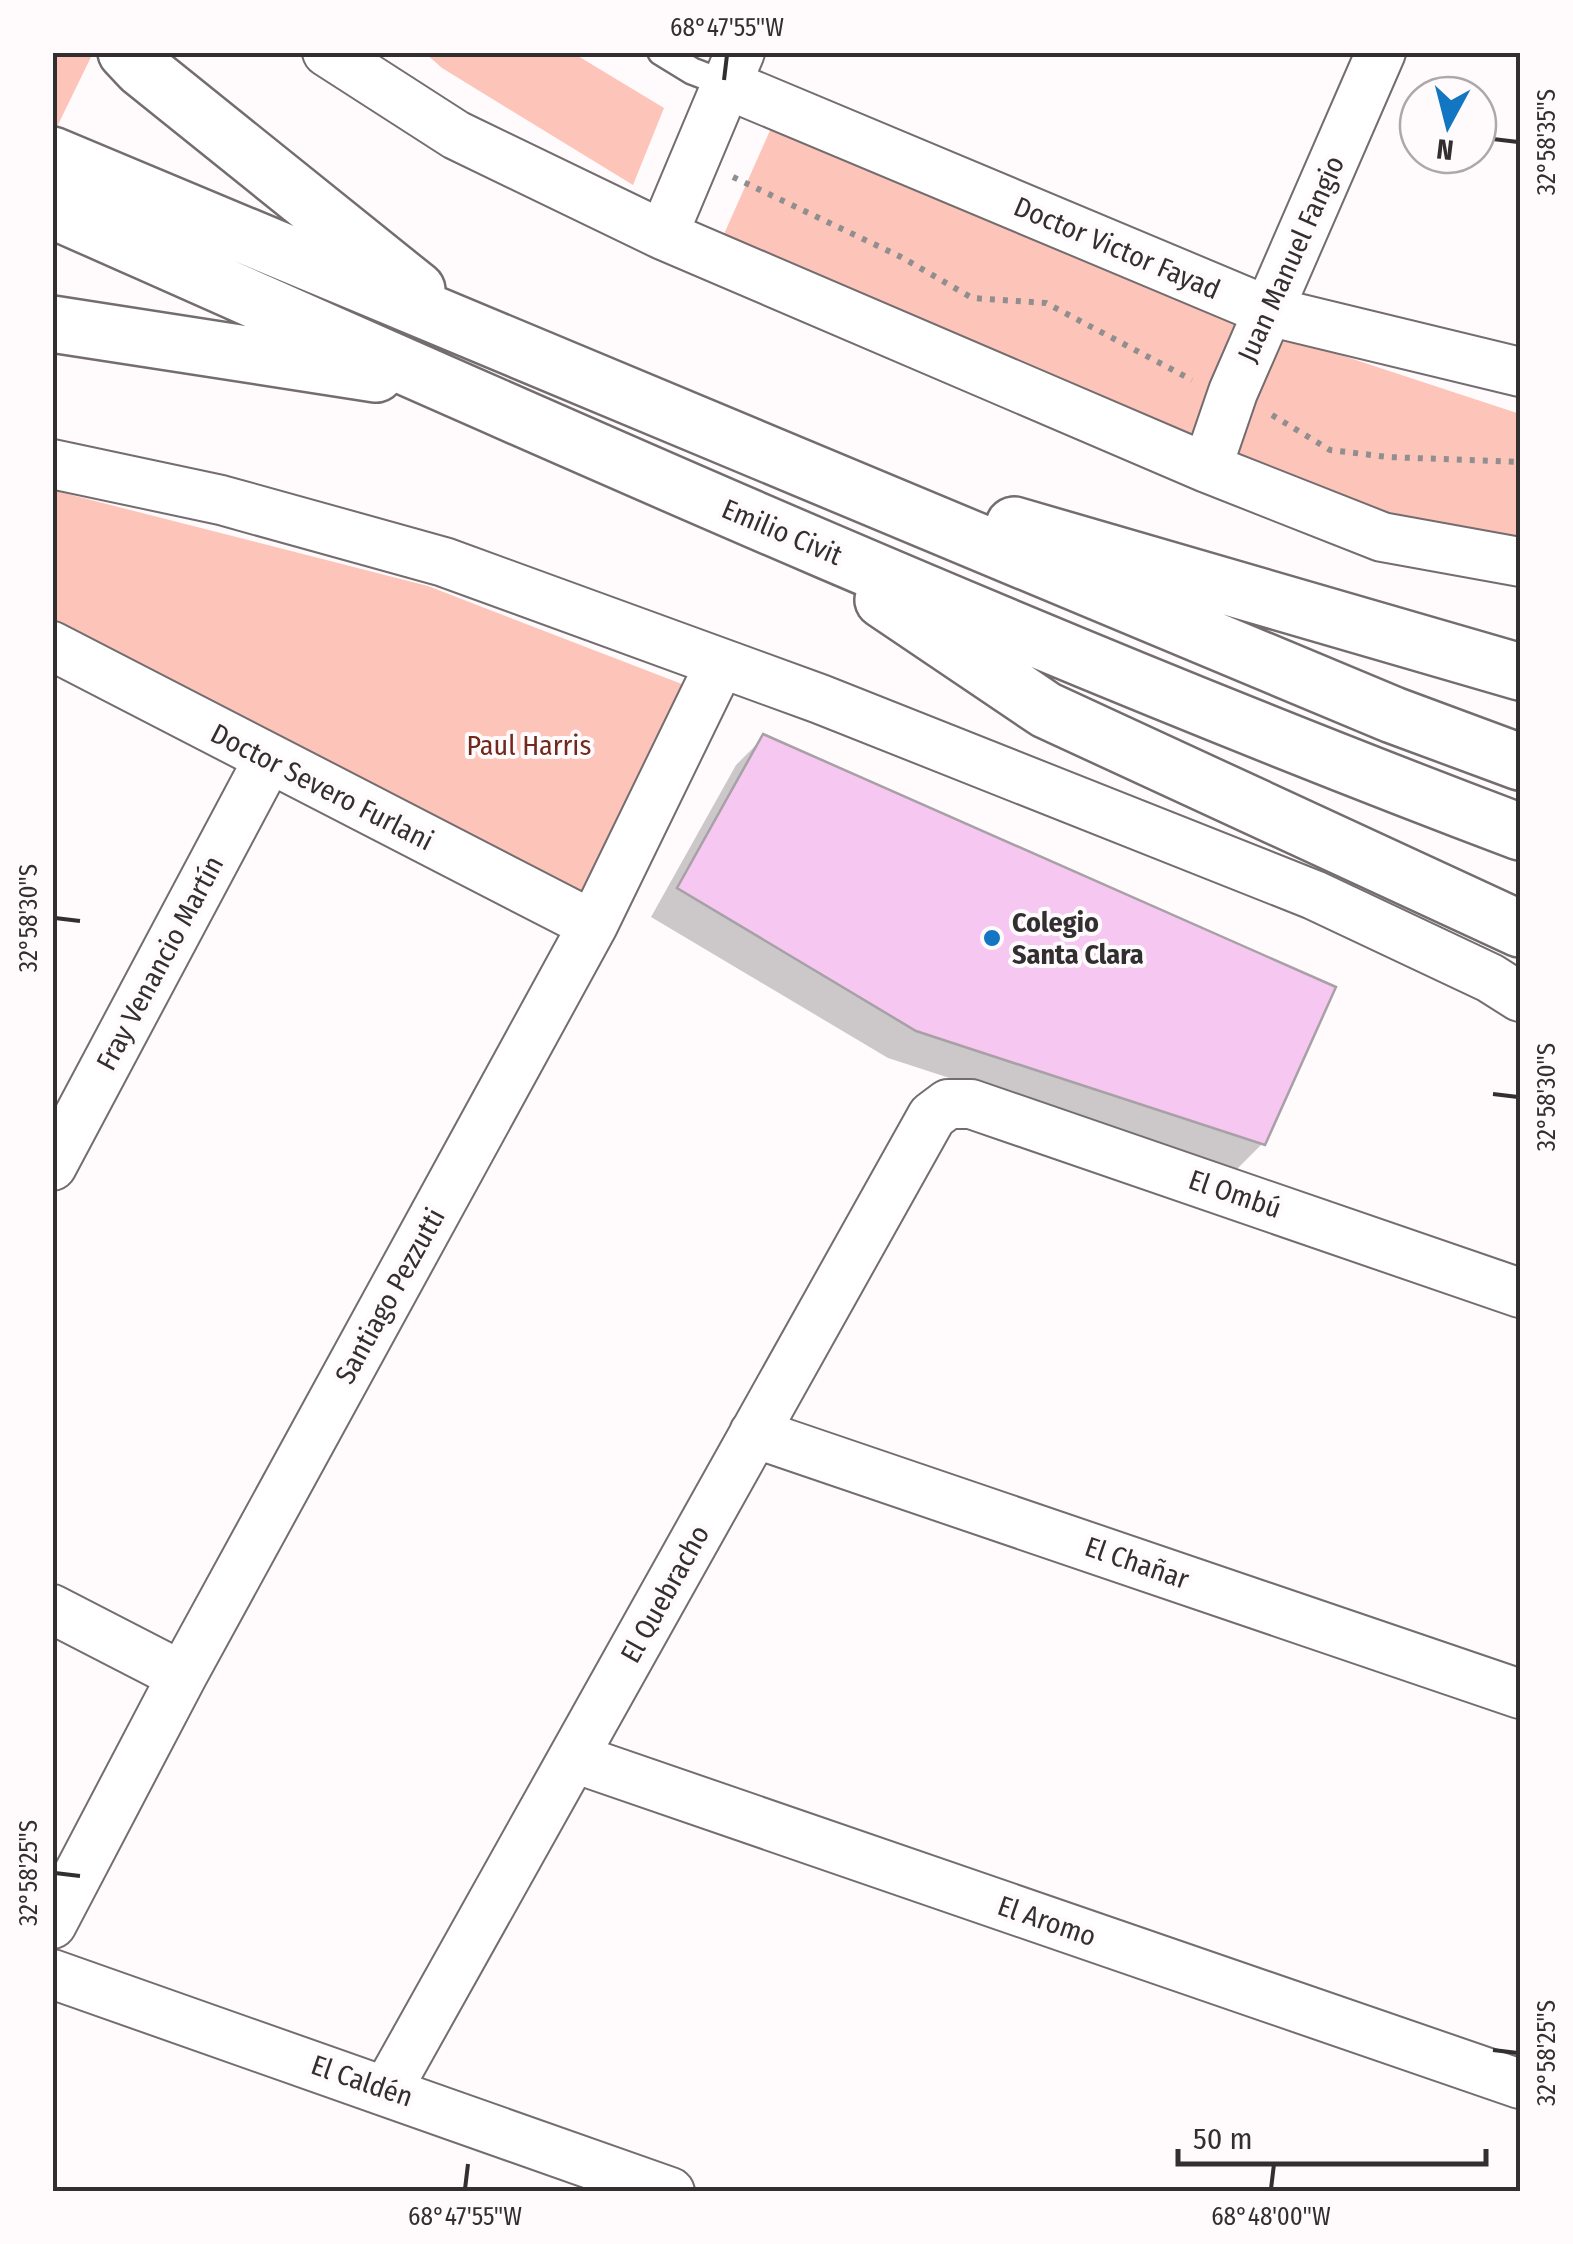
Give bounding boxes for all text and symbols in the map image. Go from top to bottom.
text: 68°47'55"W [670,13,784,43]
north arrow [1398,75,1498,175]
text: 32°58'35"S [1532,89,1562,195]
text: N [1435,132,1455,167]
street label: Juan Manuel Fangio [1231,151,1351,367]
street label: Doctor Victor Fayad [1009,190,1225,306]
street label: Emilio Civit [717,492,848,572]
street label: Doctor Severo Furlani [205,717,439,857]
park label: Paul Harris [467,729,591,762]
street label: Fray Venancio Martín [90,850,230,1076]
text: 32°58'30"S [14,864,44,972]
place label: Colegio Santa Clara [1012,906,1144,971]
marker: Colegio Santa Clara [981,927,1003,949]
text: 32°58'30"S [1532,1043,1562,1151]
street label: El Ombú [1184,1163,1286,1225]
street label: Santiago Pezzutti [328,1203,452,1389]
street label: El Quebracho [614,1520,716,1668]
street label: El Chañar [1081,1530,1193,1596]
text: 32°58'25"S [14,1820,44,1926]
street label: El Aromo [994,1889,1100,1953]
text: 32°58'25"S [1532,2000,1562,2106]
street label: El Caldén [307,2048,417,2114]
scale bar [1178,2104,1486,2166]
text: 50 m [1193,2121,1253,2157]
text: 68°47'55"W [408,2202,522,2232]
text: 68°48'00"W [1211,2202,1331,2232]

